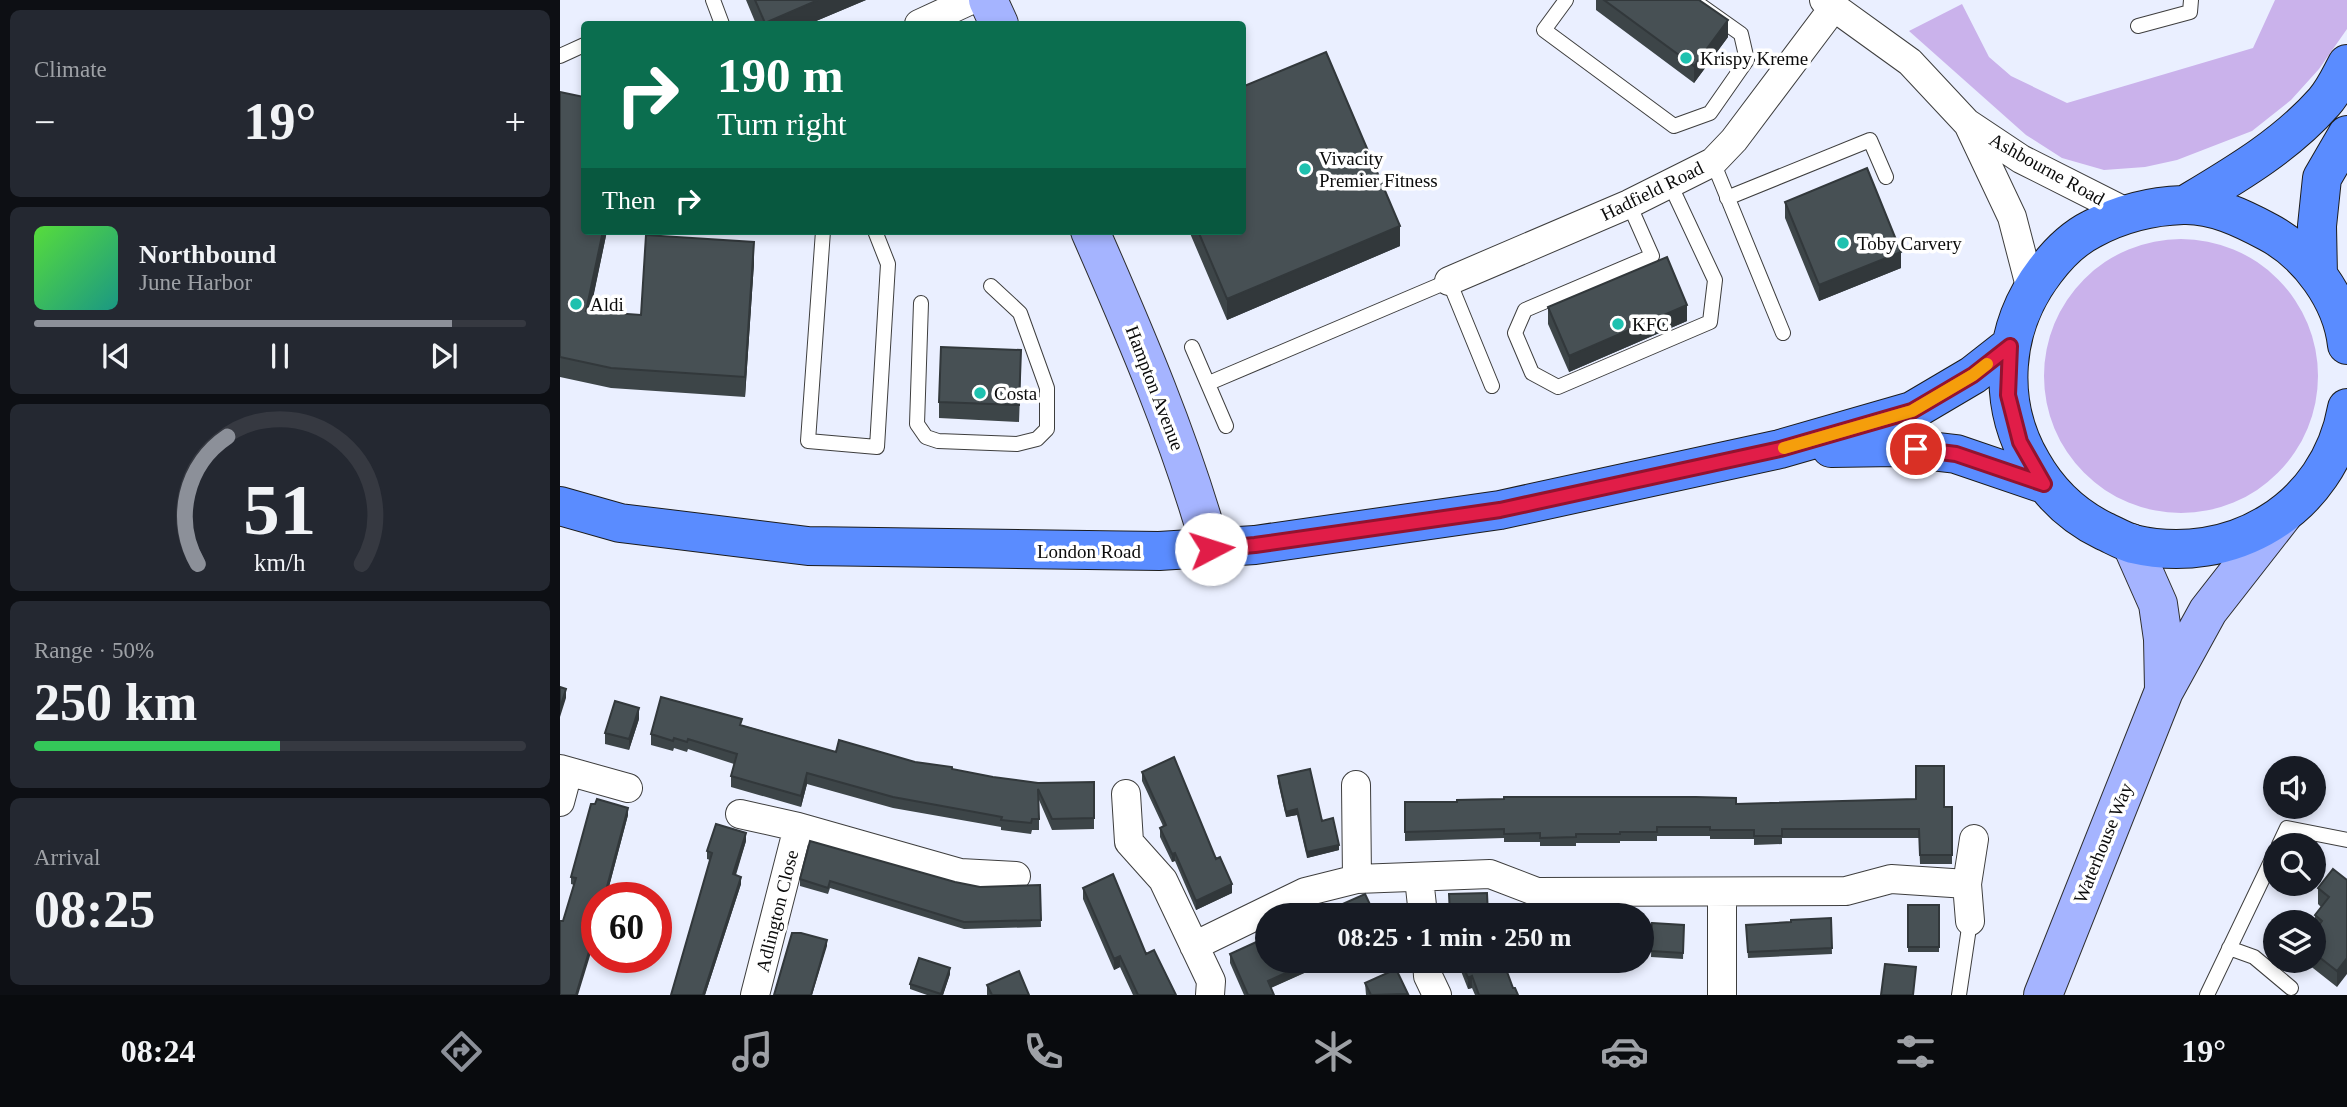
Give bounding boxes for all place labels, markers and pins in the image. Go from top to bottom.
place label: Krispy Kreme [1700,48,1808,69]
marker: Krispy Kreme [1678,50,1694,66]
place label: Vivacity Premier Fitness [1319,148,1438,191]
marker: Vivacity Premier Fitness [1297,161,1313,177]
place label: Toby Carvery [1857,233,1962,254]
marker: Toby Carvery [1835,235,1851,251]
place label: Aldi [590,294,624,315]
marker: Aldi [568,296,584,312]
place label: KFC [1632,314,1669,335]
marker: KFC [1610,316,1626,332]
place label: Costa [994,383,1038,404]
marker: Costa [972,385,988,401]
pin [1886,419,1946,479]

